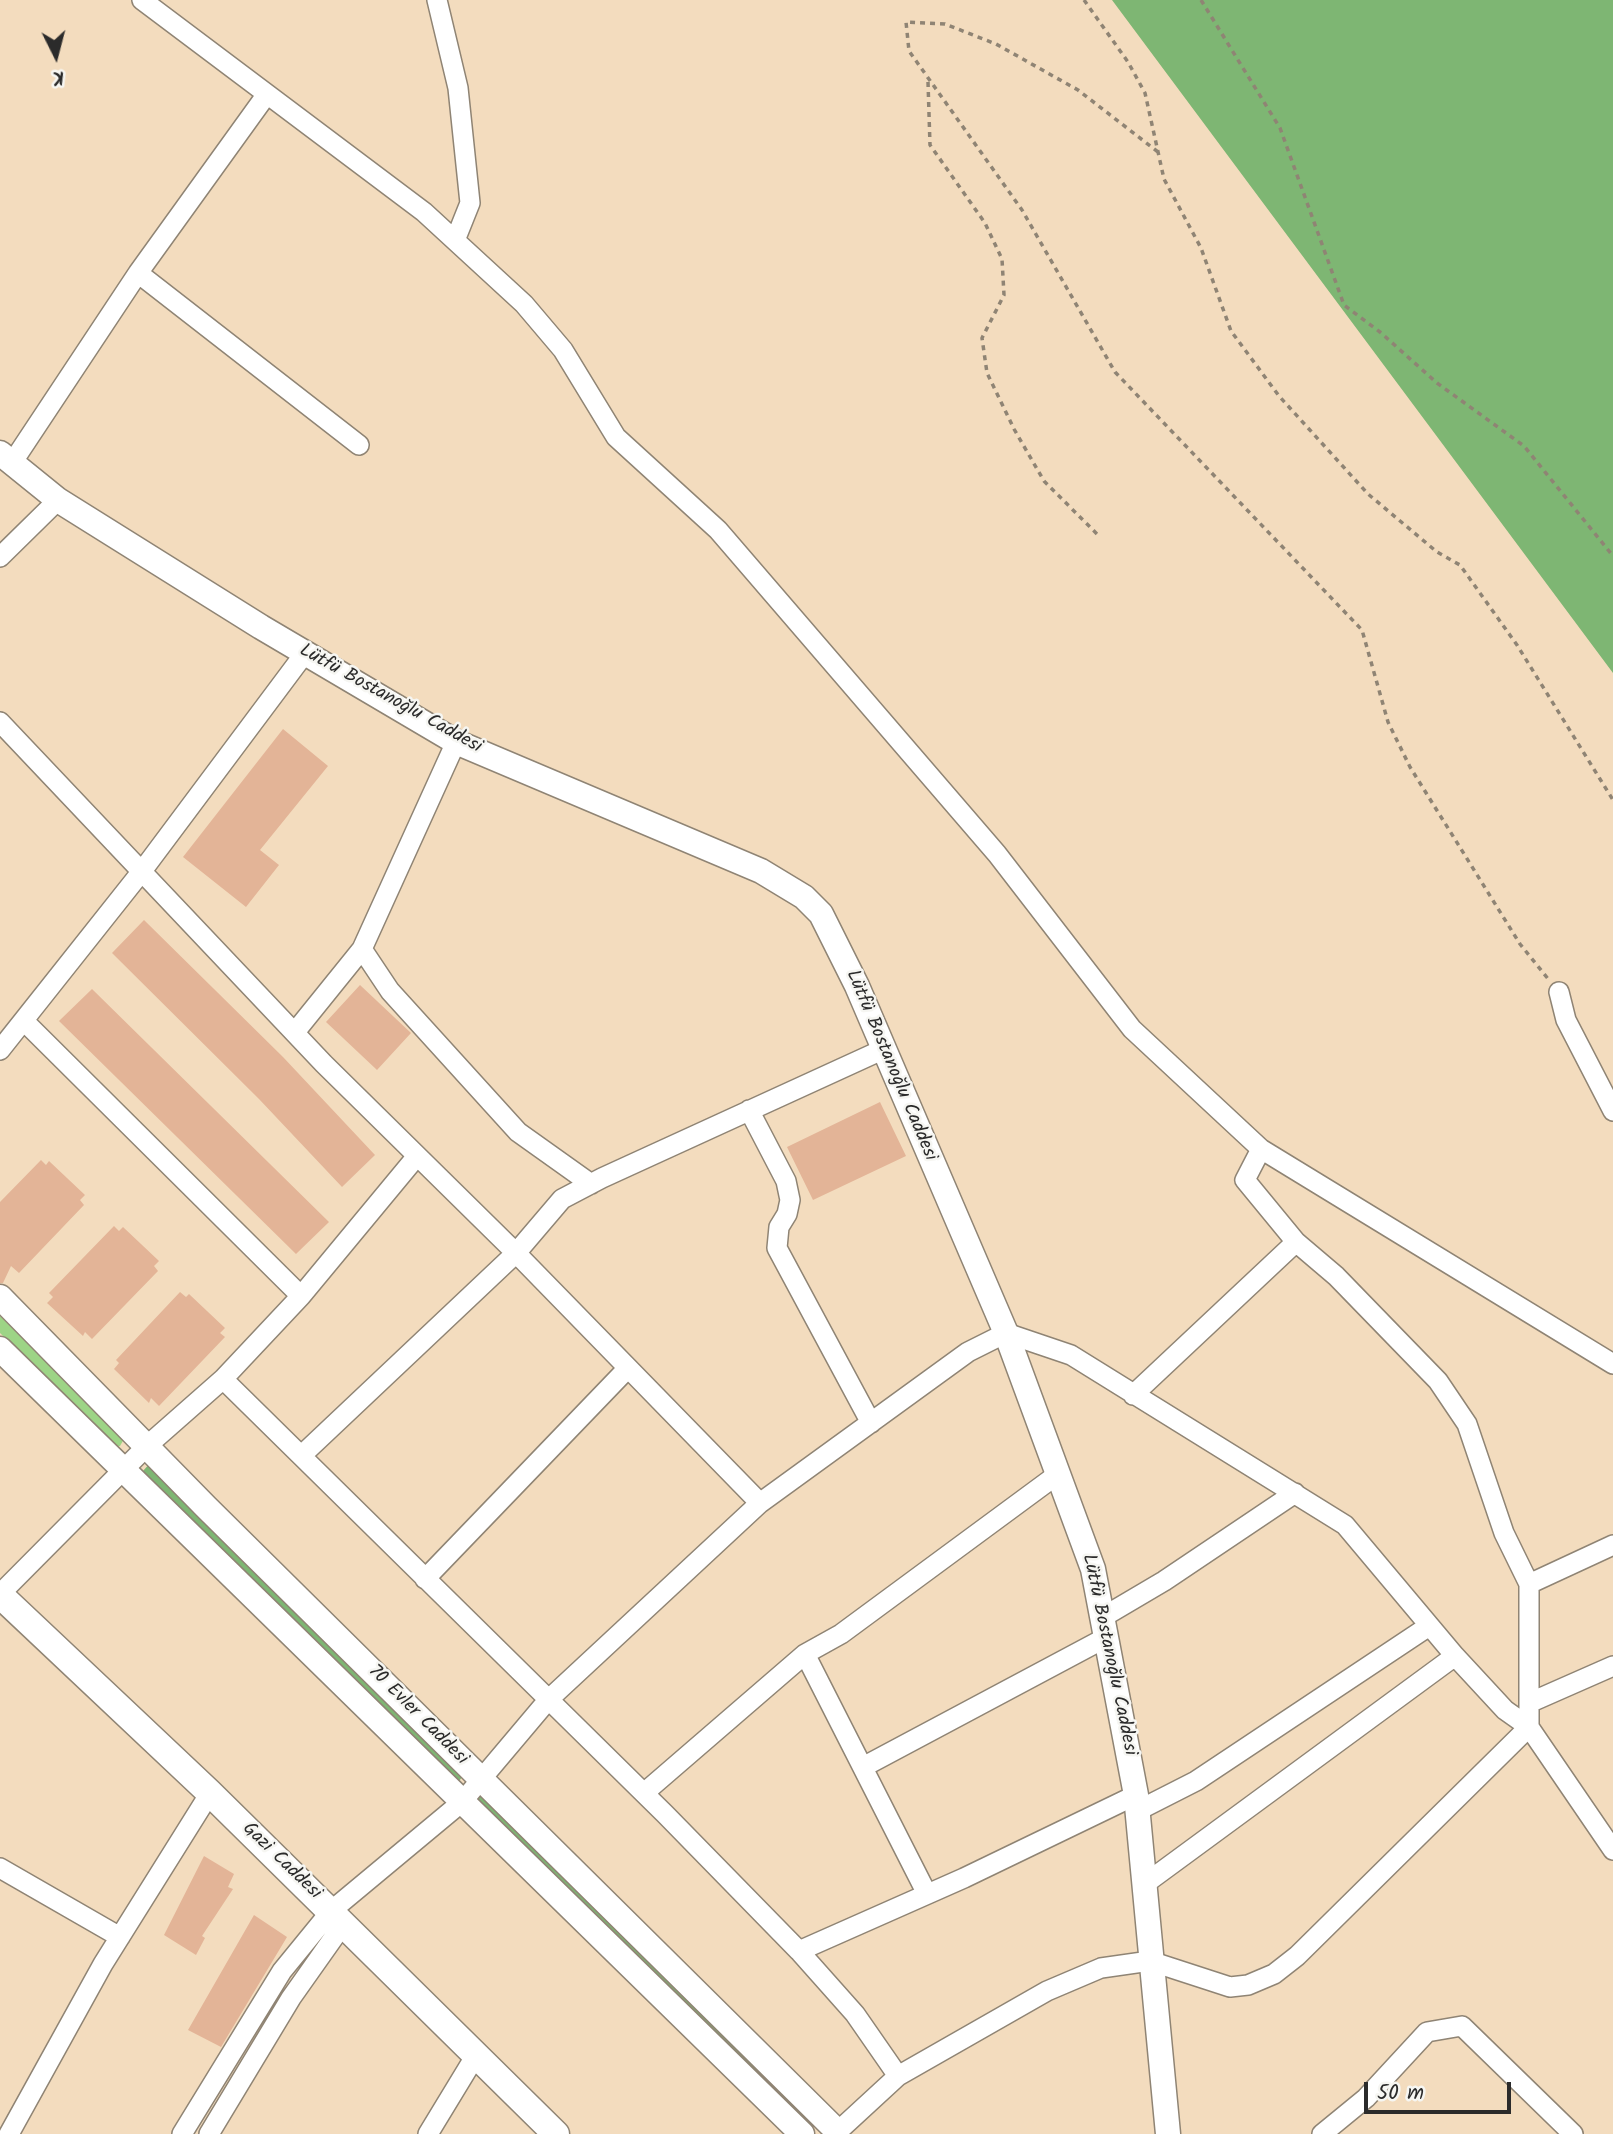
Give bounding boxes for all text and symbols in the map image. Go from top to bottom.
north arrow [21,21,91,91]
text: K [51,61,65,92]
street label: Lütfü Bostanoğlu Caddesi [295,640,485,760]
street label: Lütfü Bostanoğlu Caddesi [839,967,941,1165]
street label: Lütfü Bostanoğlu Caddesi [1076,1552,1140,1758]
street label: 70 Evler Caddesi [362,1661,472,1771]
street label: Gazi Caddesi [237,1819,325,1905]
scale bar [1368,2068,1515,2112]
text: 50 m [1377,2077,1424,2110]

